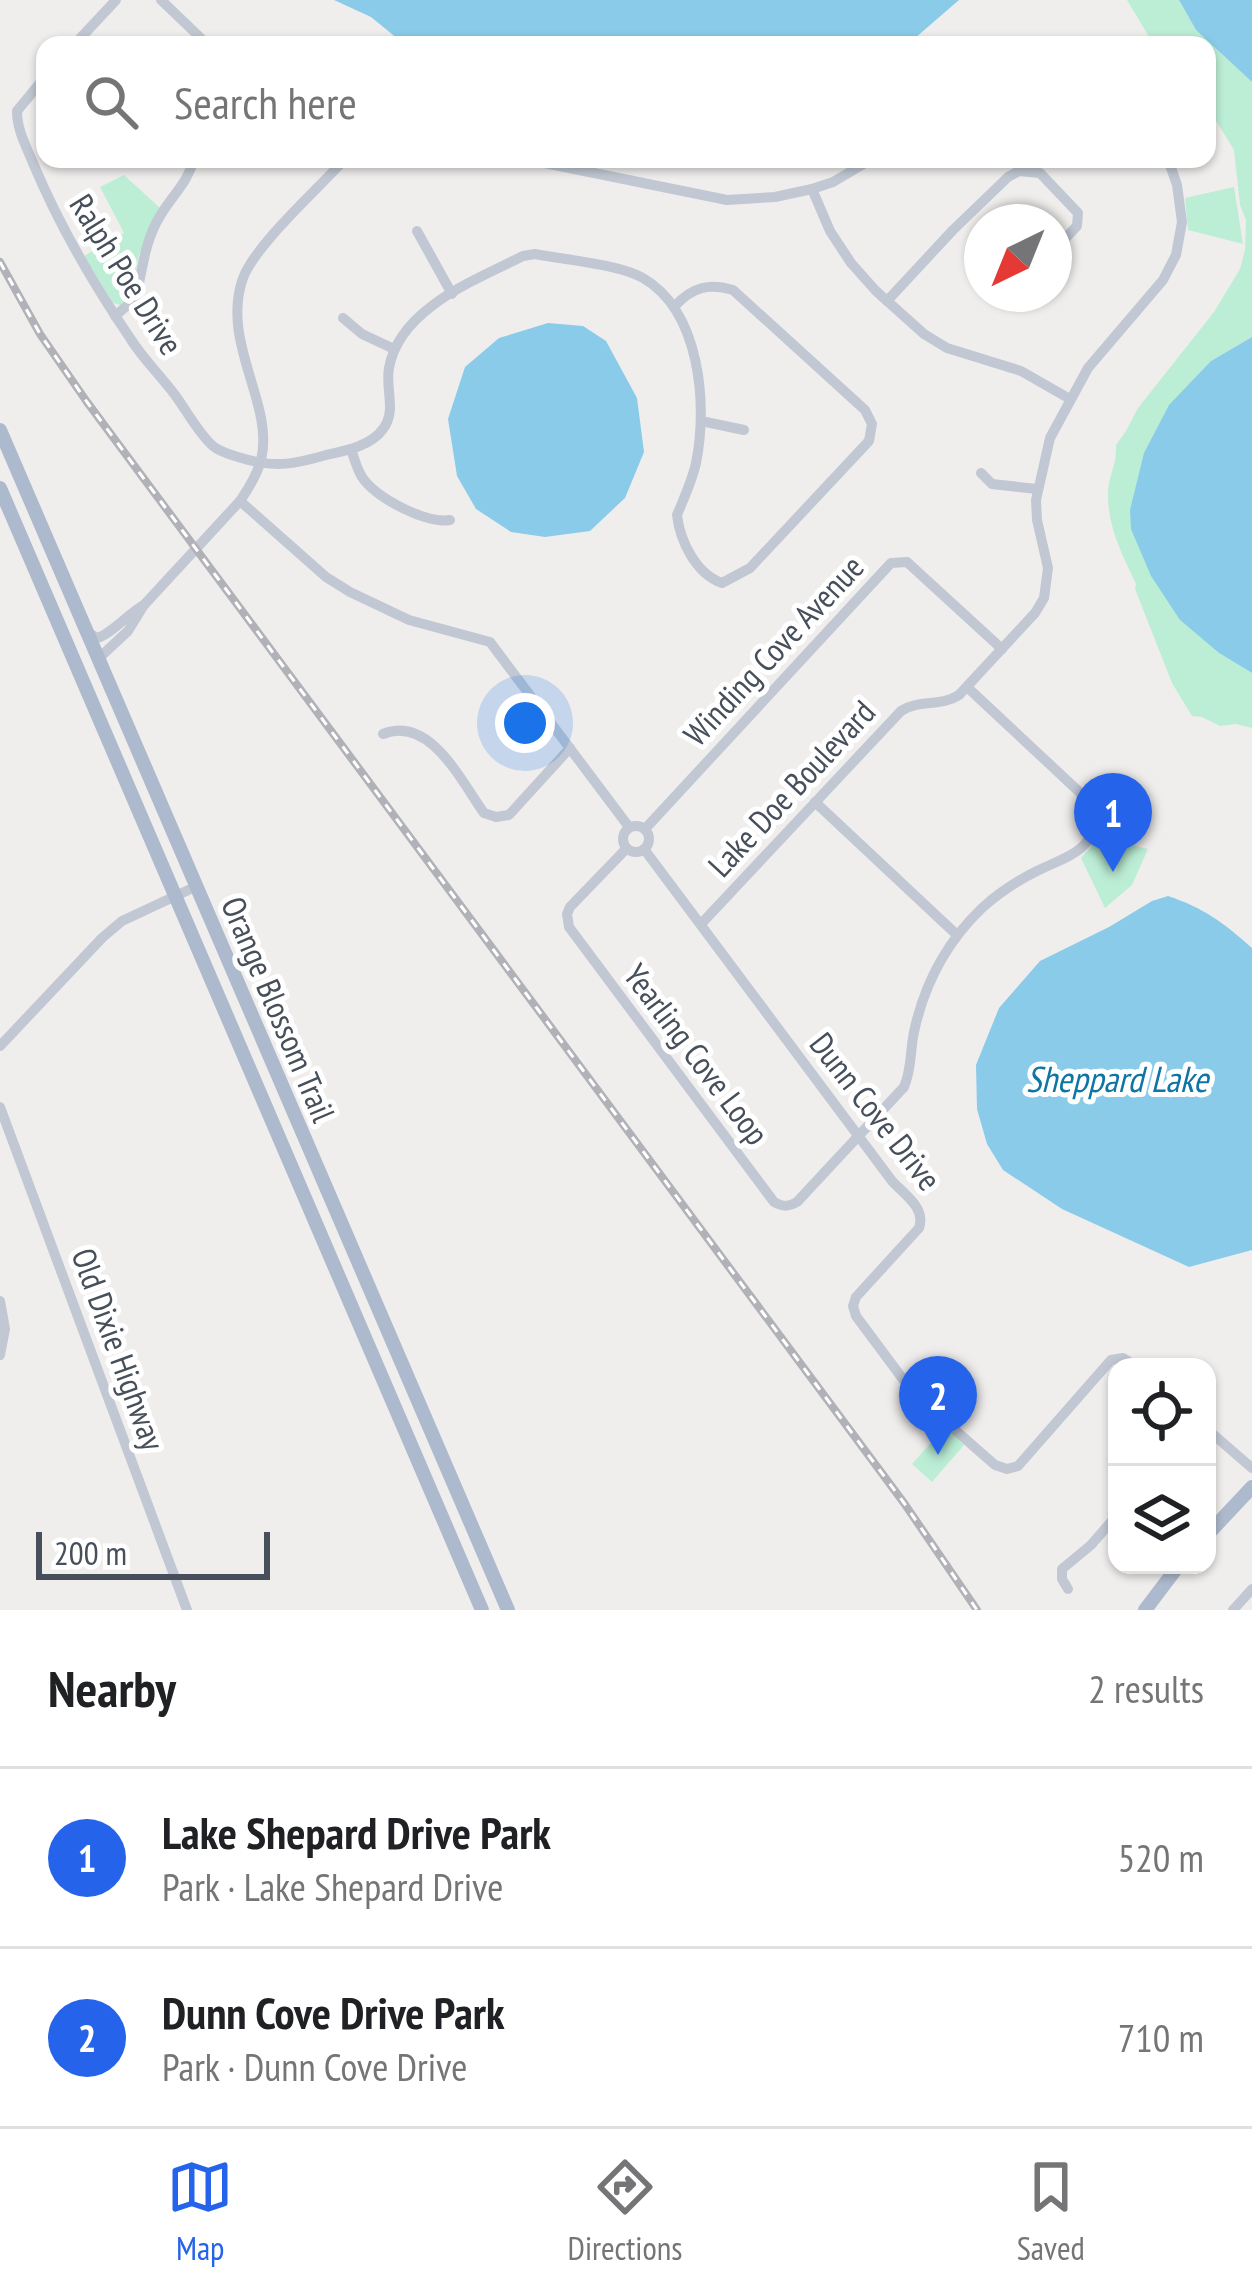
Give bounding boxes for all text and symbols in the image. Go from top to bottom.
search box [36,36,1216,168]
icon: search [78,69,144,135]
text: Search here [174,73,357,131]
street label: Ralph Poe Drive [61,186,193,362]
north arrow [964,204,1072,312]
street label: Winding Cove Avenue [674,546,872,754]
street label: Lake Doe Boulevard [698,691,884,885]
your location [495,693,555,753]
pin: 1 [1074,773,1152,872]
street label: Orange Blossom Trail [212,890,346,1128]
street label: Yearling Cove Loop [615,955,779,1153]
street label: Dunn Cove Drive [801,1023,951,1199]
water label: Sheppard Lake [1026,1055,1210,1102]
street label: Old Dixie Highway [63,1242,176,1456]
pin: 2 [899,1356,977,1455]
map controls [1108,1358,1216,1574]
button: locate [1108,1358,1216,1466]
button: layers [1108,1466,1216,1574]
scale bar [36,1526,270,1579]
text: 200 m [54,1531,127,1574]
text: Nearby [48,1655,176,1721]
text: 2 results [1088,1663,1204,1714]
text: Lake Shepard Drive Park [162,1803,551,1861]
text: 1 [78,1832,96,1883]
text: 520 m [1118,1832,1204,1883]
text: Park · Lake Shepard Drive [162,1861,503,1912]
text: Dunn Cove Drive Park [162,1983,505,2041]
text: 2 [78,2012,96,2063]
text: 710 m [1118,2012,1204,2063]
text: Park · Dunn Cove Drive [162,2041,467,2092]
tab: Map [167,2154,233,2269]
tab: Directions [568,2154,682,2269]
tab: Saved [1017,2154,1085,2269]

